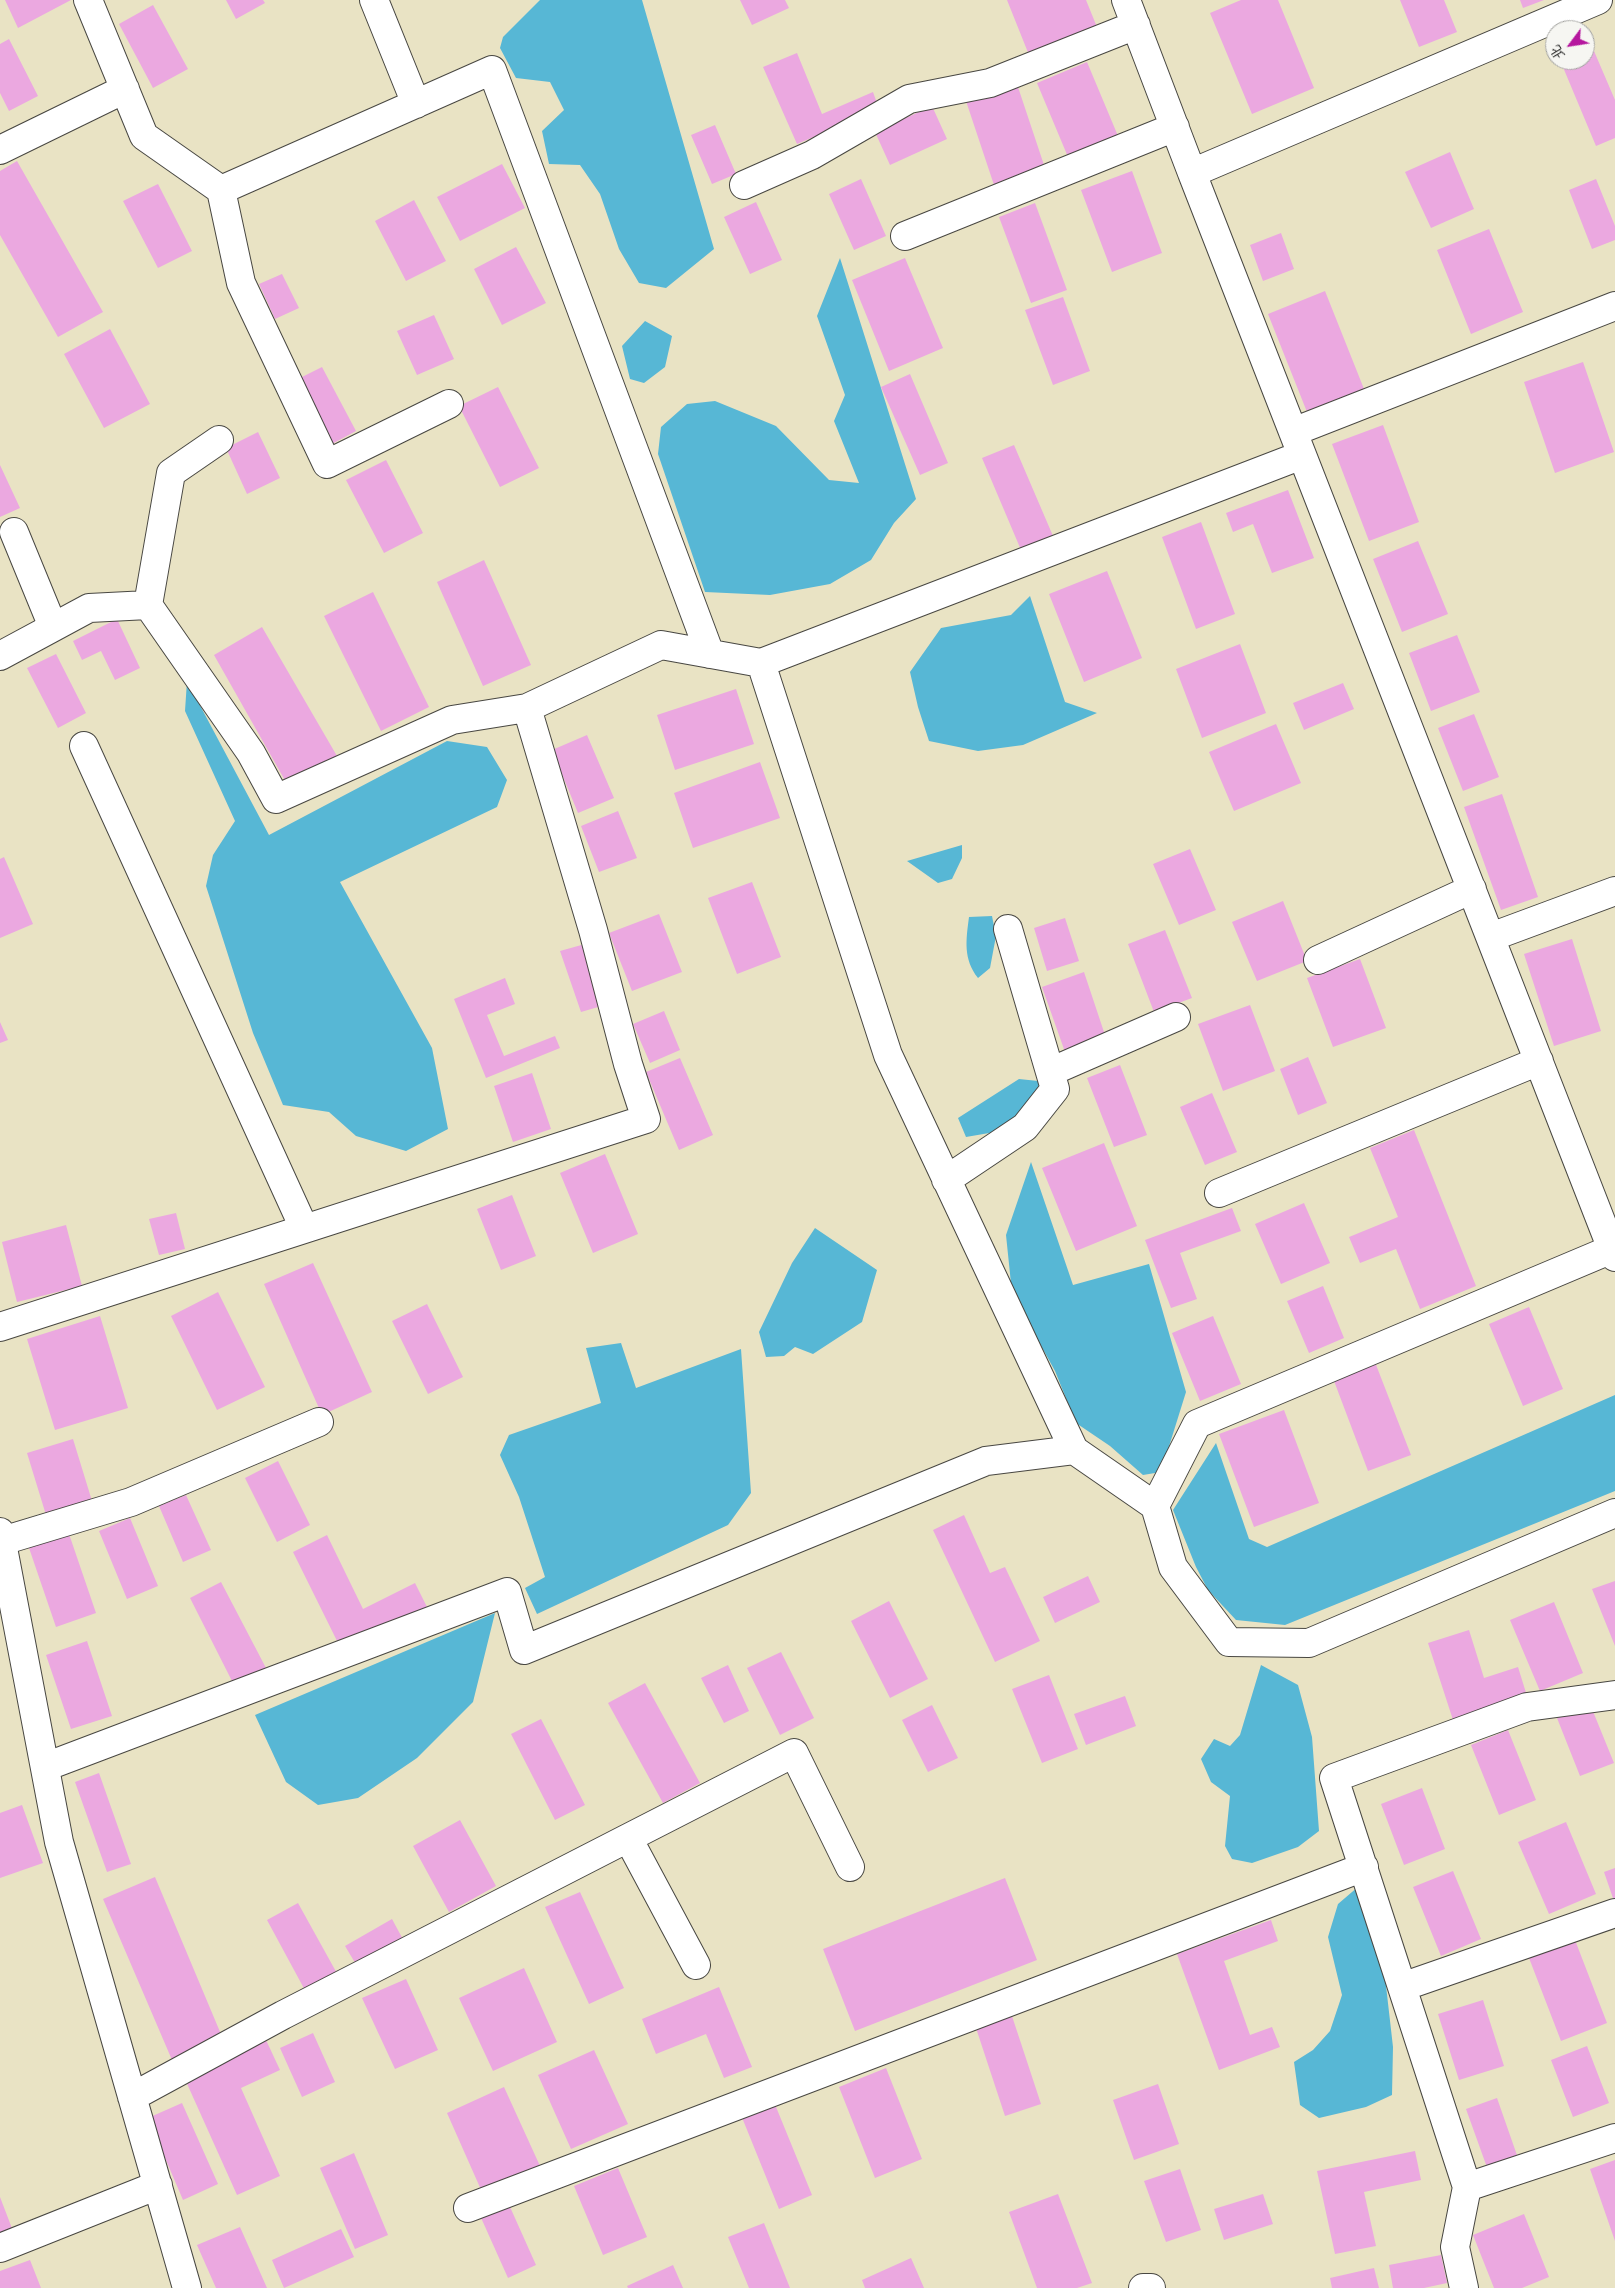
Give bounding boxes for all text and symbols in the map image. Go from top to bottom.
north arrow [1545,20,1595,70]
text: 北 [1547,42,1568,63]

